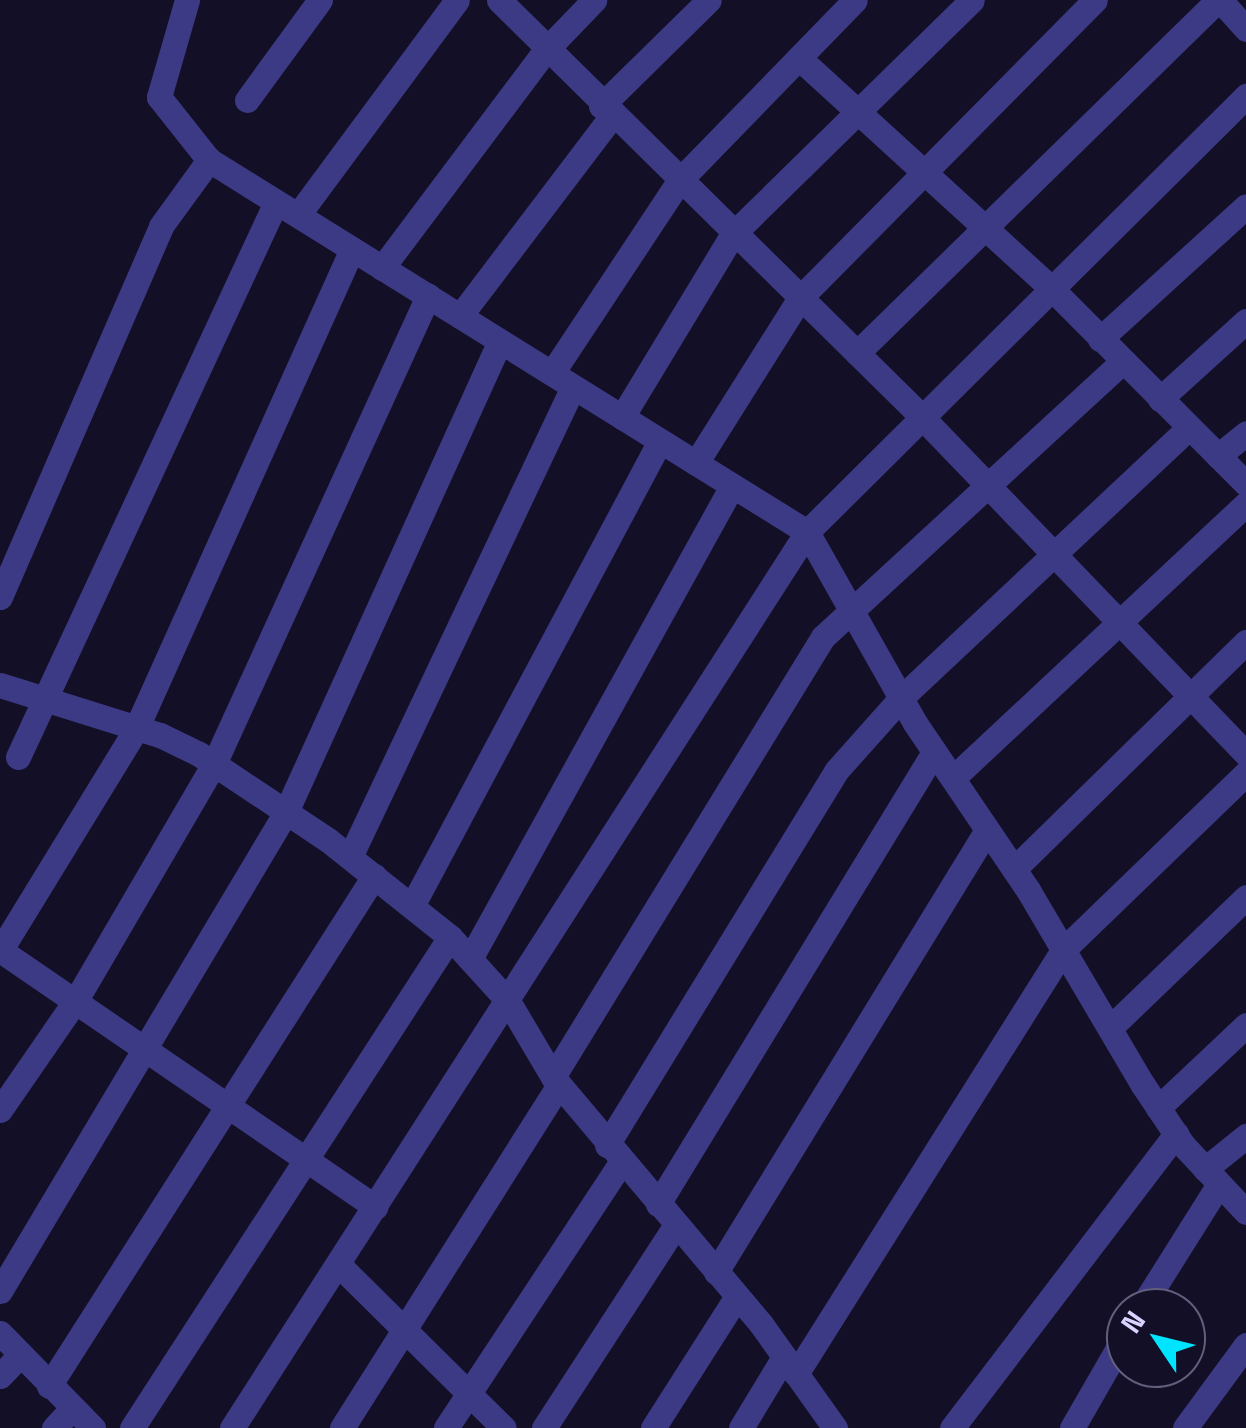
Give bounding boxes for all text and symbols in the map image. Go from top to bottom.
north arrow [1106,1288,1206,1388]
text: N [1113,1304,1153,1340]

